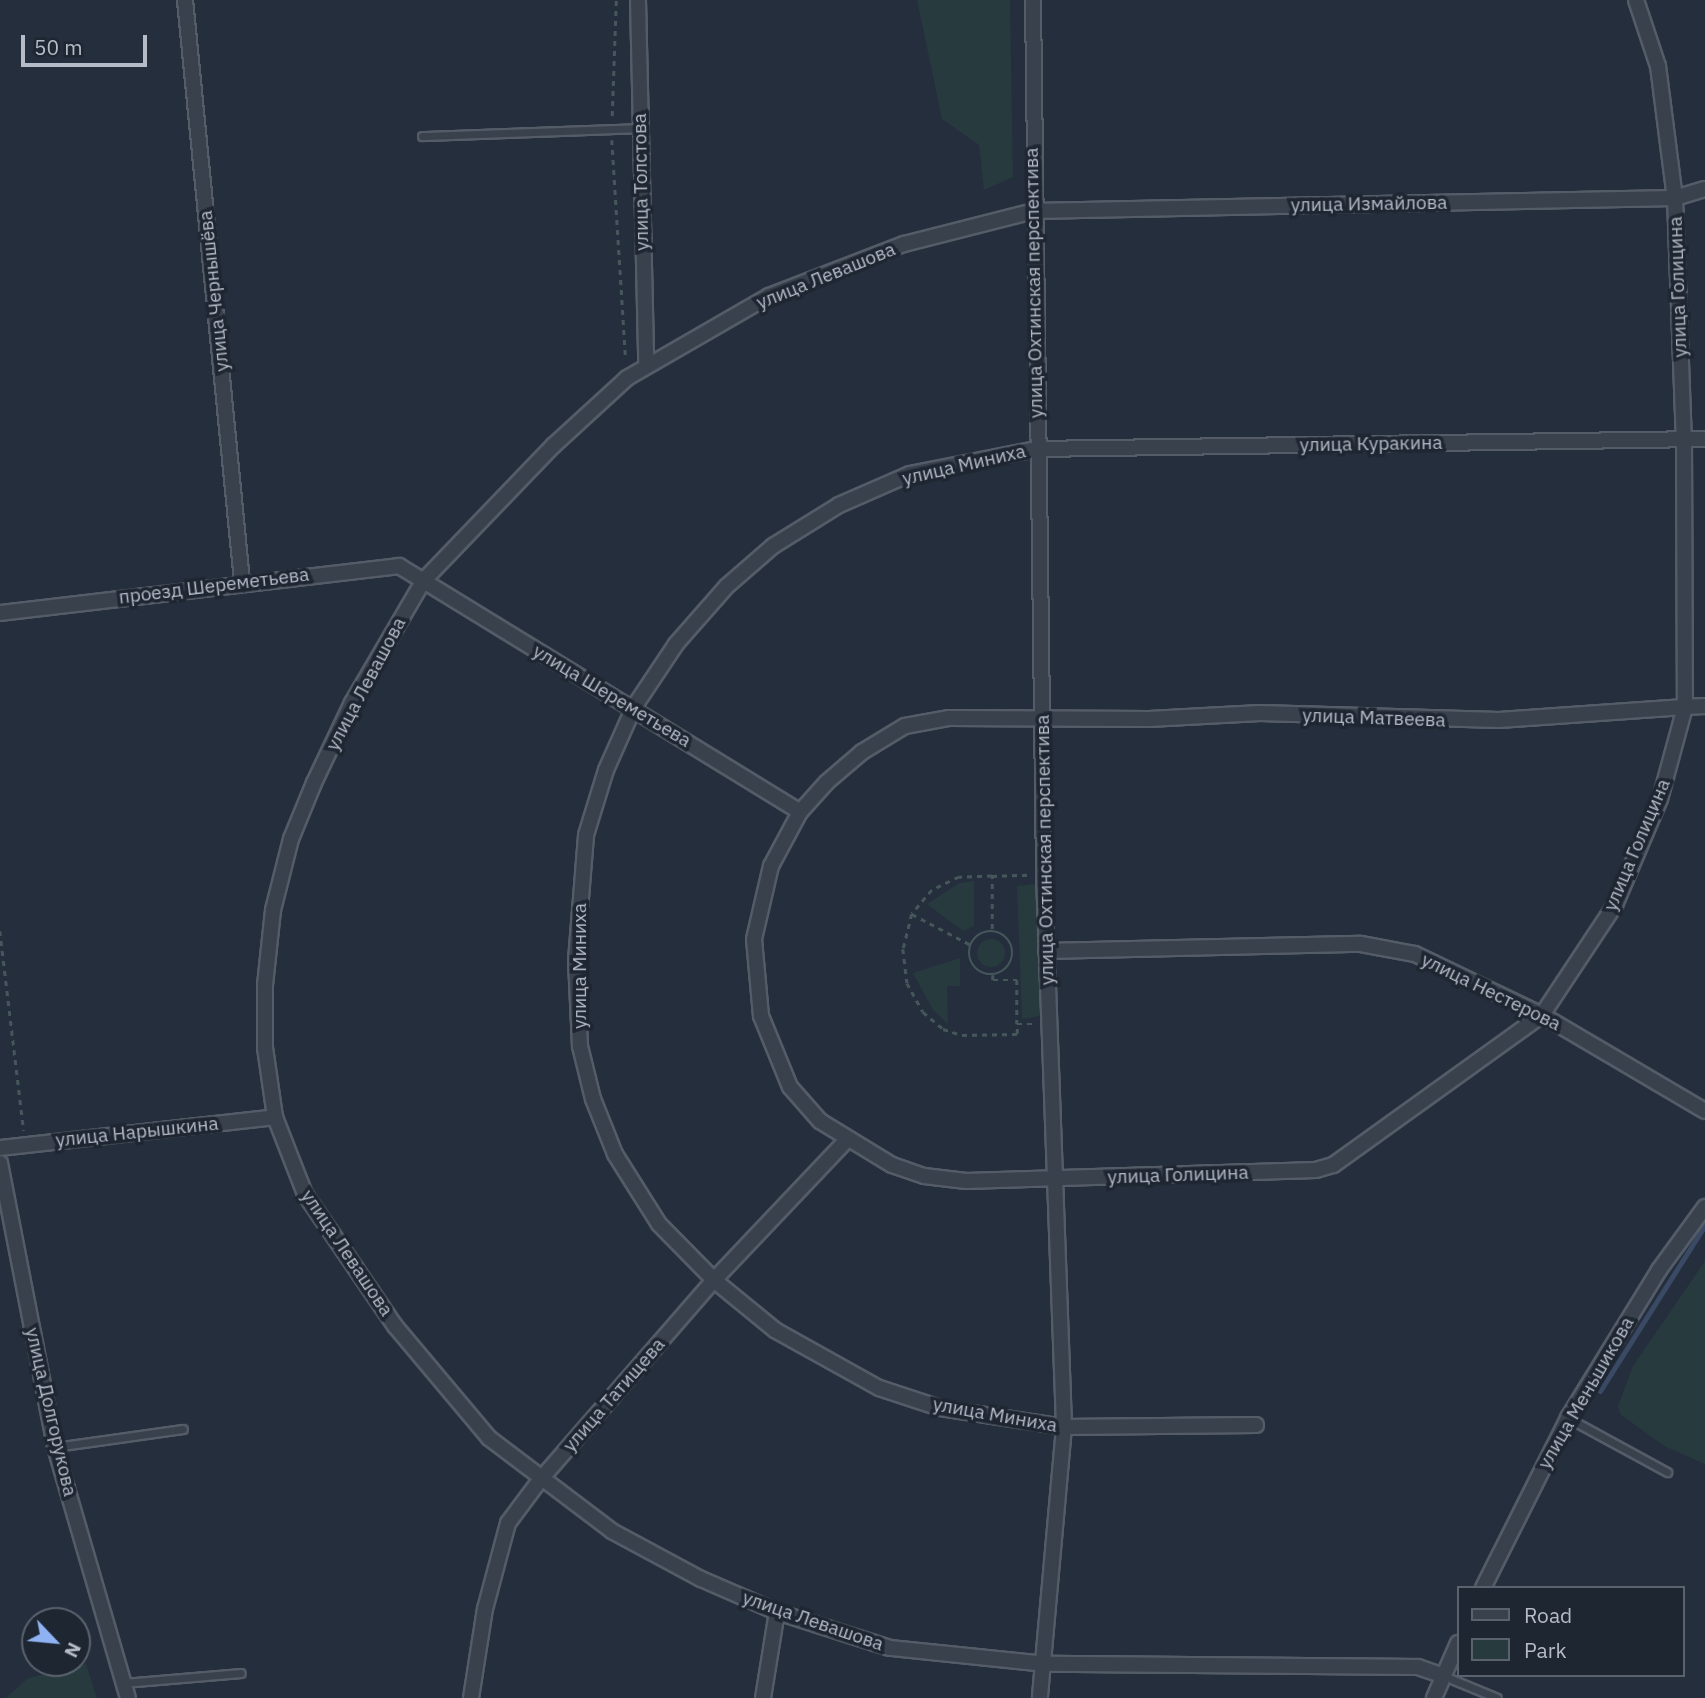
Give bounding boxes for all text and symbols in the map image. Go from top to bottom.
scale bar [24,21,150,65]
text: 50 m [34,33,83,61]
street label: улица Толстова [628,113,654,251]
street label: улица Охтинская перспектива [1020,148,1048,418]
street label: улица Измайлова [1290,191,1448,217]
street label: улица Чернышёва [194,209,234,373]
street label: улица Голицина [1664,216,1692,358]
street label: улица Левашова [753,238,899,314]
street label: улица Куракина [1299,431,1443,457]
street label: улица Миниха [900,440,1028,490]
street label: проезд Шереметьева [117,563,311,609]
street label: улица Левашова [321,613,411,755]
street label: улица Шереметьева [529,640,695,752]
street label: улица Матвеева [1302,704,1446,732]
street label: улица Охтинская перспектива [1031,715,1059,985]
street label: улица Голицина [1599,776,1675,914]
street label: улица Миниха [569,903,591,1029]
street label: улица Нестерова [1418,948,1564,1036]
street label: улица Нарышкина [54,1112,220,1152]
street label: улица Голицина [1107,1161,1249,1189]
street label: улица Левашова [296,1185,398,1321]
street label: улица Меньшикова [1533,1313,1639,1473]
street label: улица Долгорукова [20,1325,82,1499]
street label: улица Татищева [558,1333,670,1457]
street label: улица Миниха [931,1393,1059,1437]
street label: улица Левашова [739,1586,887,1656]
legend [1456,1586,1684,1677]
text: Road [1524,1601,1572,1629]
north arrow [21,1607,91,1677]
text: Park [1524,1636,1567,1664]
text: N [59,1639,87,1662]

